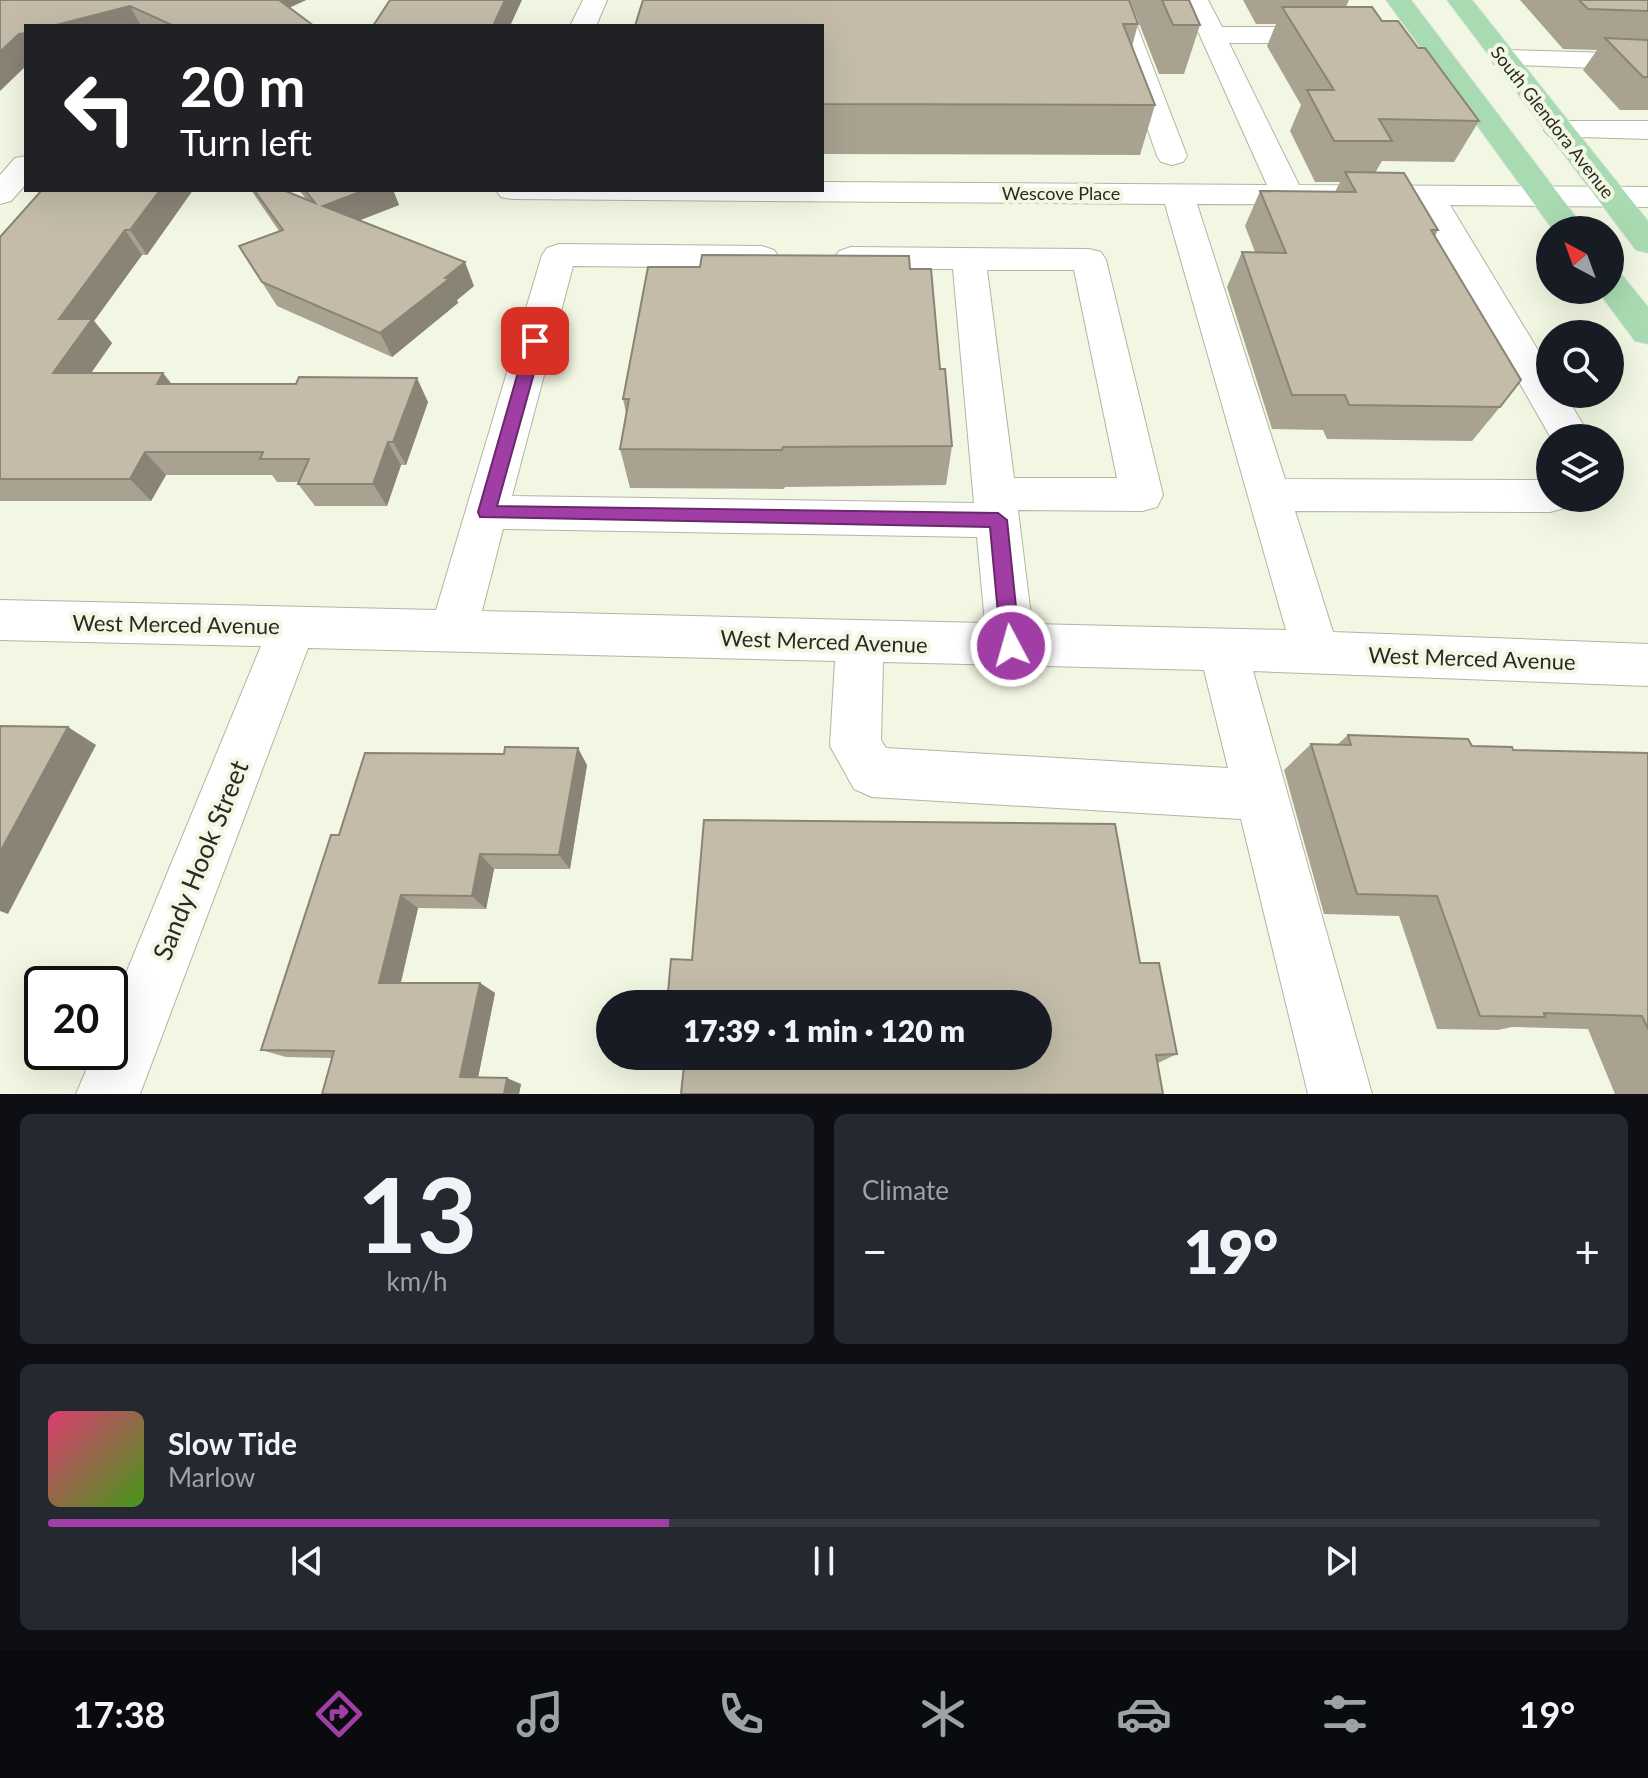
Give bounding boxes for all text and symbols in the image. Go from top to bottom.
street label: South Glendora Avenue [1487,41,1619,203]
text: 20 m [180,52,305,119]
icon: left [48,56,152,160]
text: Turn left [180,120,312,164]
street label: Wescove Place [1002,182,1120,204]
north arrow [1536,216,1624,304]
map controls [1536,216,1624,512]
pin [501,307,569,375]
icon: arrive [513,319,557,363]
button: search [1536,320,1624,408]
button: layers [1536,424,1624,512]
position arrow [969,604,1053,688]
street label: West Merced Avenue [72,609,280,639]
street label: West Merced Avenue [720,624,928,658]
street label: West Merced Avenue [1368,641,1576,675]
street label: Sandy Hook Street [145,755,255,965]
speed limit sign: 20 [24,966,128,1070]
text: 17:39 · 1 min · 120 m [683,1012,965,1048]
text: 13 [357,1150,477,1275]
text: Climate [862,1174,949,1206]
text: 19° [1184,1215,1278,1287]
text: − [862,1225,888,1277]
text: + [1574,1225,1600,1277]
text: km/h [387,1265,447,1297]
text: Slow Tide [168,1425,297,1461]
text: Marlow [168,1461,255,1493]
icon: previous [285,1539,329,1583]
icon: pause [802,1539,846,1583]
icon: next [1319,1539,1363,1583]
icon: directions [311,1686,367,1742]
icon: music [512,1686,568,1742]
icon: phone [713,1686,769,1742]
icon: climate [915,1686,971,1742]
icon: car [1116,1686,1172,1742]
icon: filters [1317,1686,1373,1742]
text: 17:38 [73,1692,165,1736]
text: 19° [1519,1692,1575,1736]

